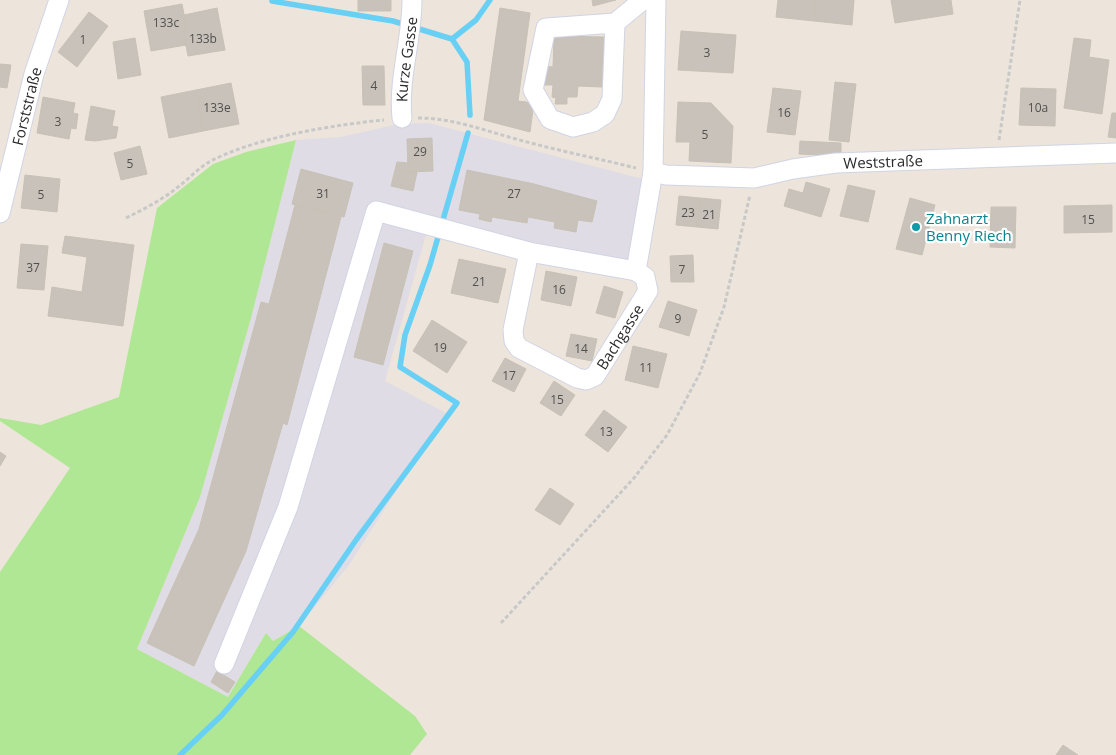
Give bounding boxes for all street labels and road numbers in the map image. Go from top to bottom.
street label: Kurze Gasse [391,16,421,102]
street label: Forststraße [7,64,46,147]
street label: Weststraße [843,150,923,173]
street label: Bachgasse [592,300,648,373]

